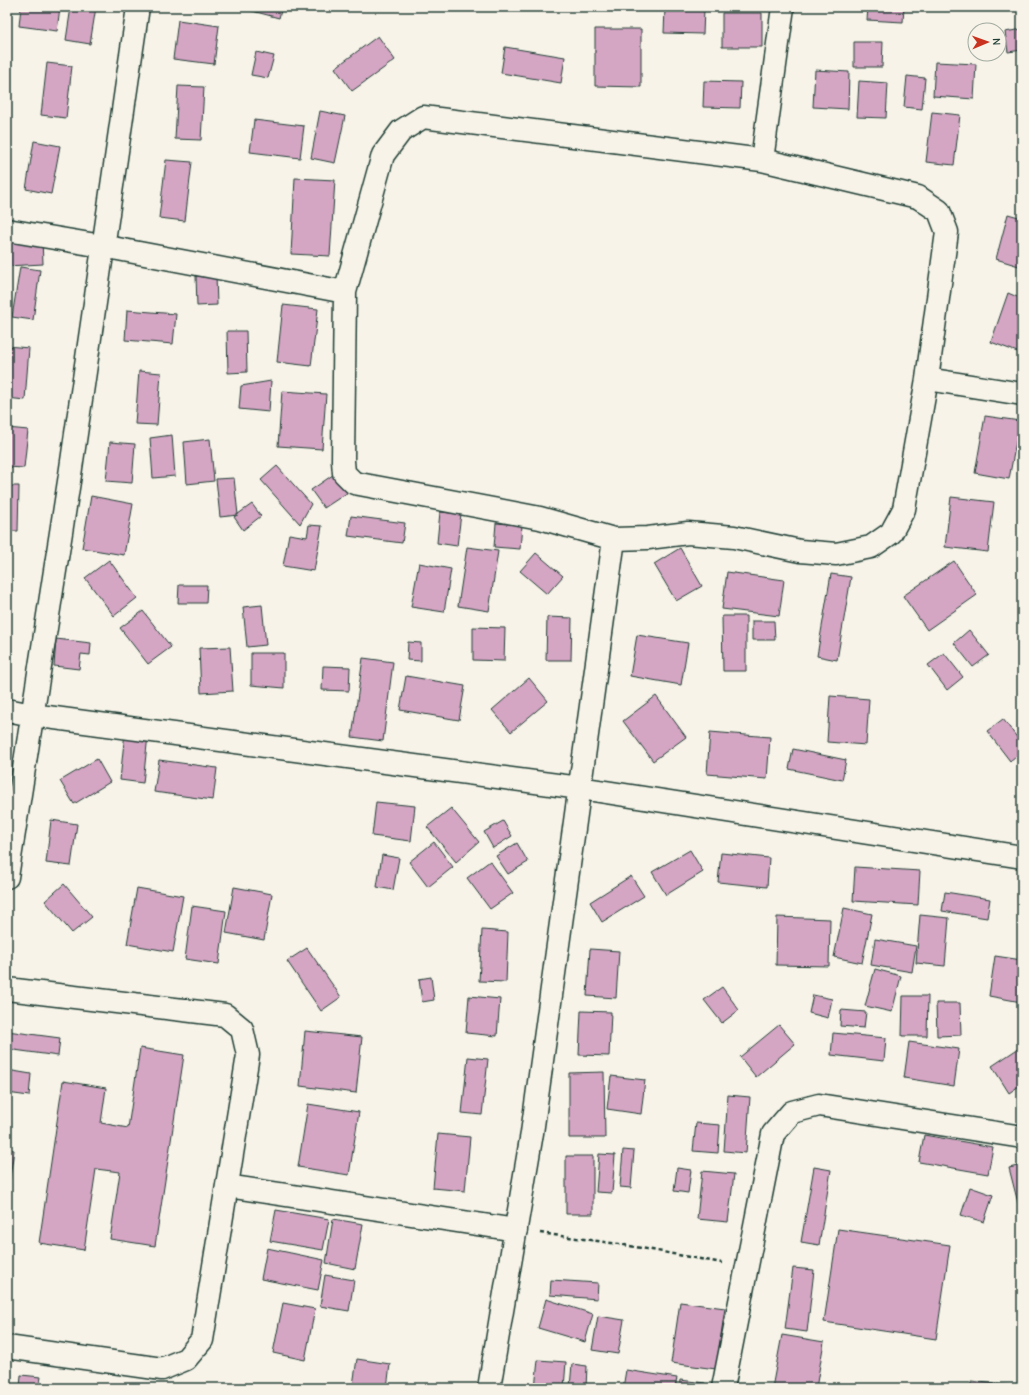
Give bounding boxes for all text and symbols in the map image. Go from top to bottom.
north arrow [967,22,1007,62]
text: N [990,38,1003,45]

